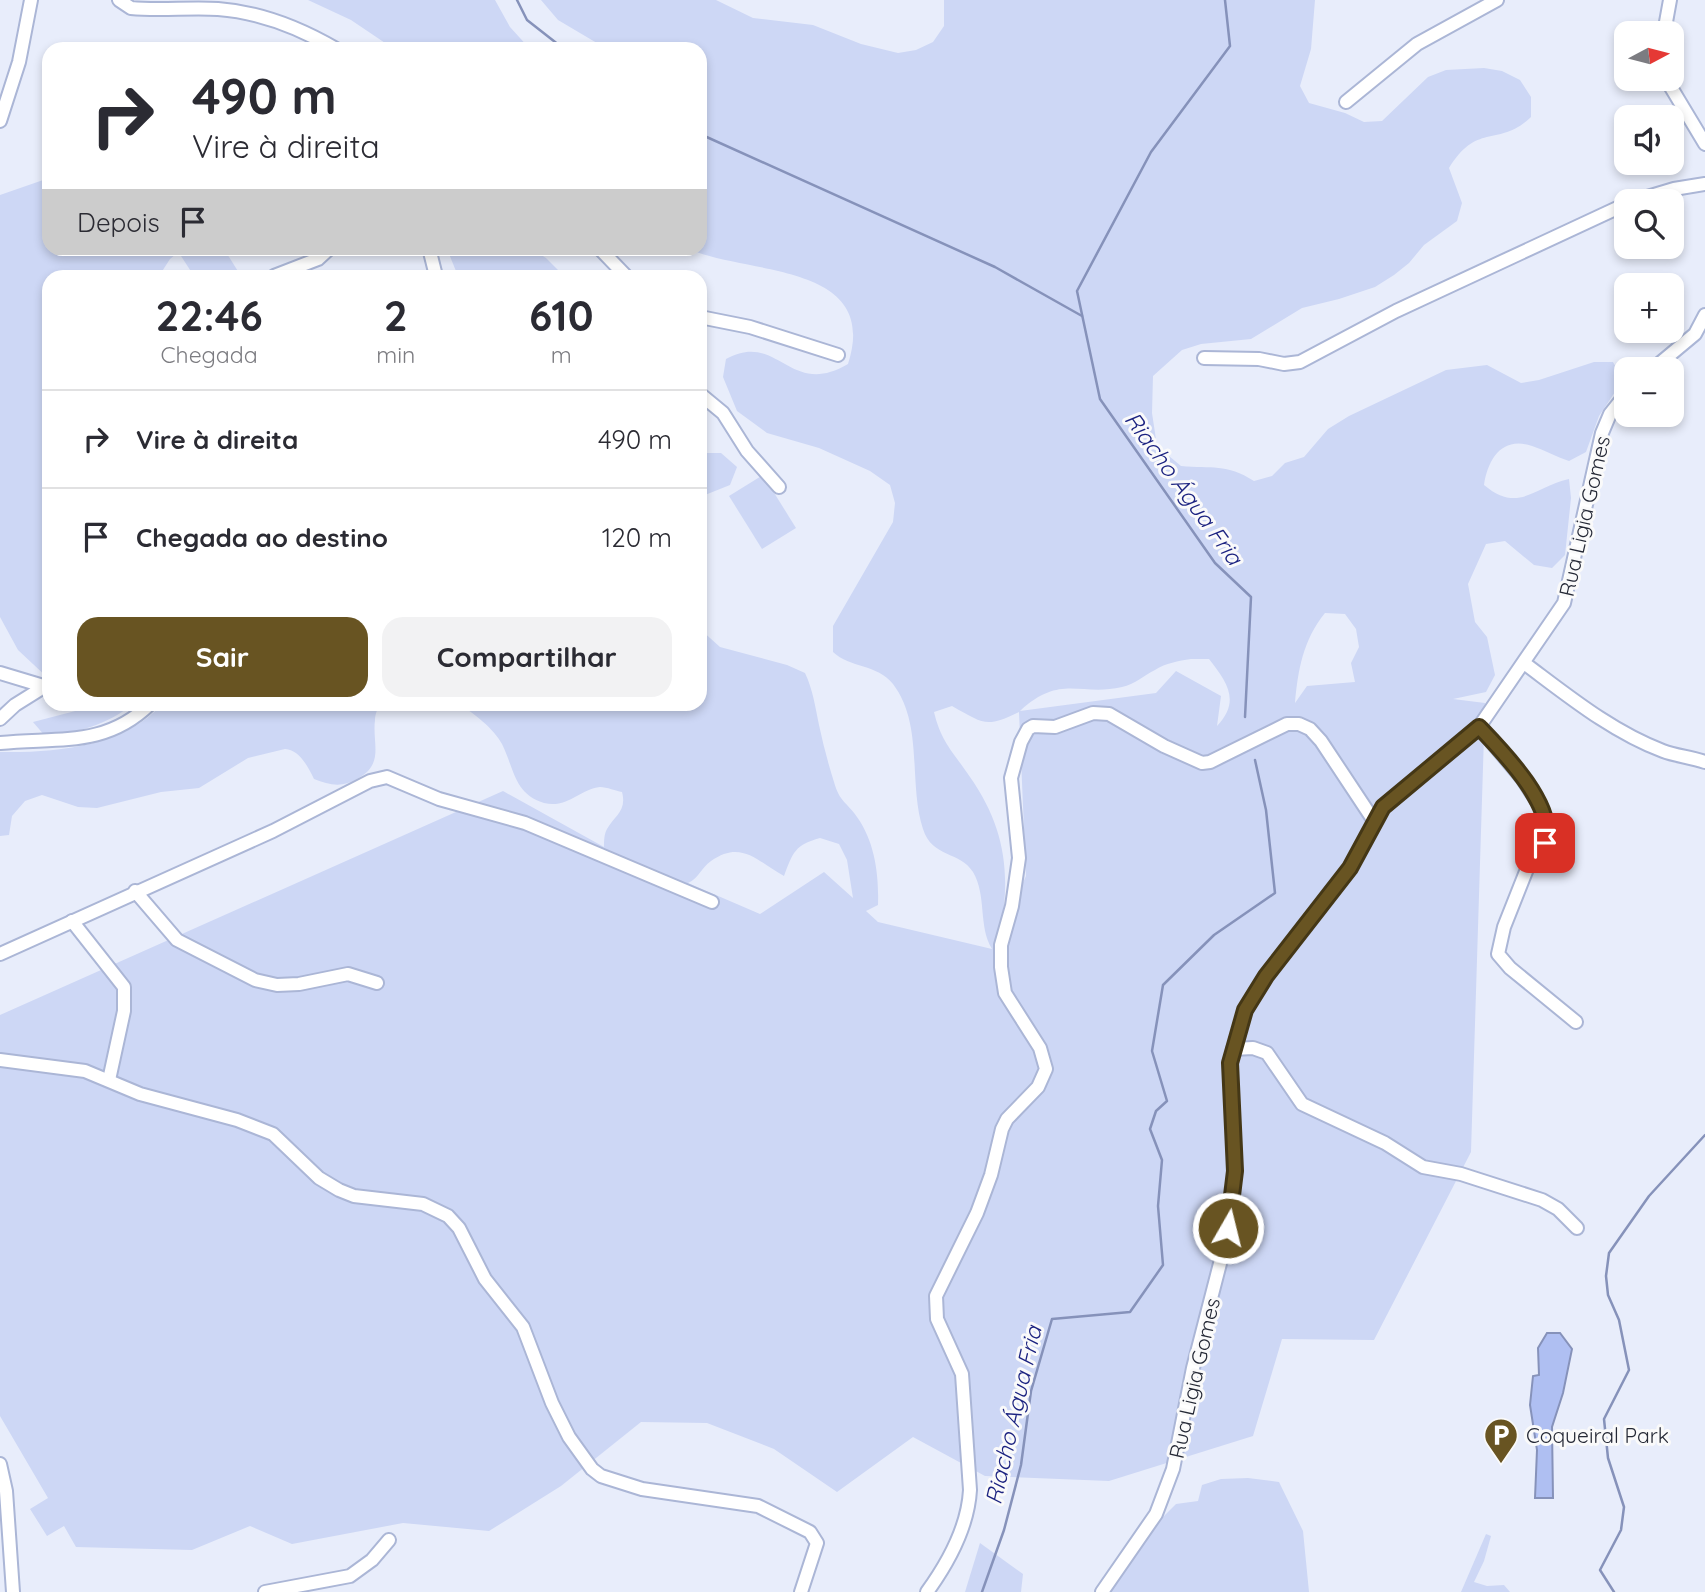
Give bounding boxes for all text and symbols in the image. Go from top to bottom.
north arrow [1614,21,1684,91]
map controls [1614,21,1684,427]
text: 490 m [192,65,337,126]
icon: right [77,70,168,161]
button: sound [1614,105,1684,175]
text: Vire à direita [192,126,380,166]
button: search [1614,189,1684,259]
icon: arrive [174,203,212,241]
text: Depois [77,206,160,239]
button: + [1614,273,1684,343]
text: 22:46 [156,289,263,342]
text: 2 [384,289,408,342]
text: 610 [529,289,593,342]
text: Chegada [161,340,258,369]
text: min [376,340,415,369]
text: m [551,340,572,369]
button: − [1614,357,1684,427]
water label: Riacho Água Fria [1119,406,1250,571]
icon: right [77,420,115,458]
text: Vire à direita [136,423,298,456]
text: 490 m [598,423,672,456]
street label: Rua Ligia Gomes [1553,433,1615,599]
icon: arrive [77,518,115,556]
text: Chegada ao destino [136,521,388,554]
text: 120 m [602,521,672,554]
button: Sair [77,617,368,697]
button: Compartilhar [382,617,672,697]
pin [1515,813,1575,873]
icon: arrive [1526,824,1564,862]
position arrow [1191,1191,1265,1265]
street label: Rua Ligia Gomes [1163,1295,1225,1461]
water label: Riacho Água Fria [978,1322,1048,1507]
parking icon: Coqueiral Park [1482,1416,1520,1465]
place label: Coqueiral Park [1526,1422,1669,1448]

